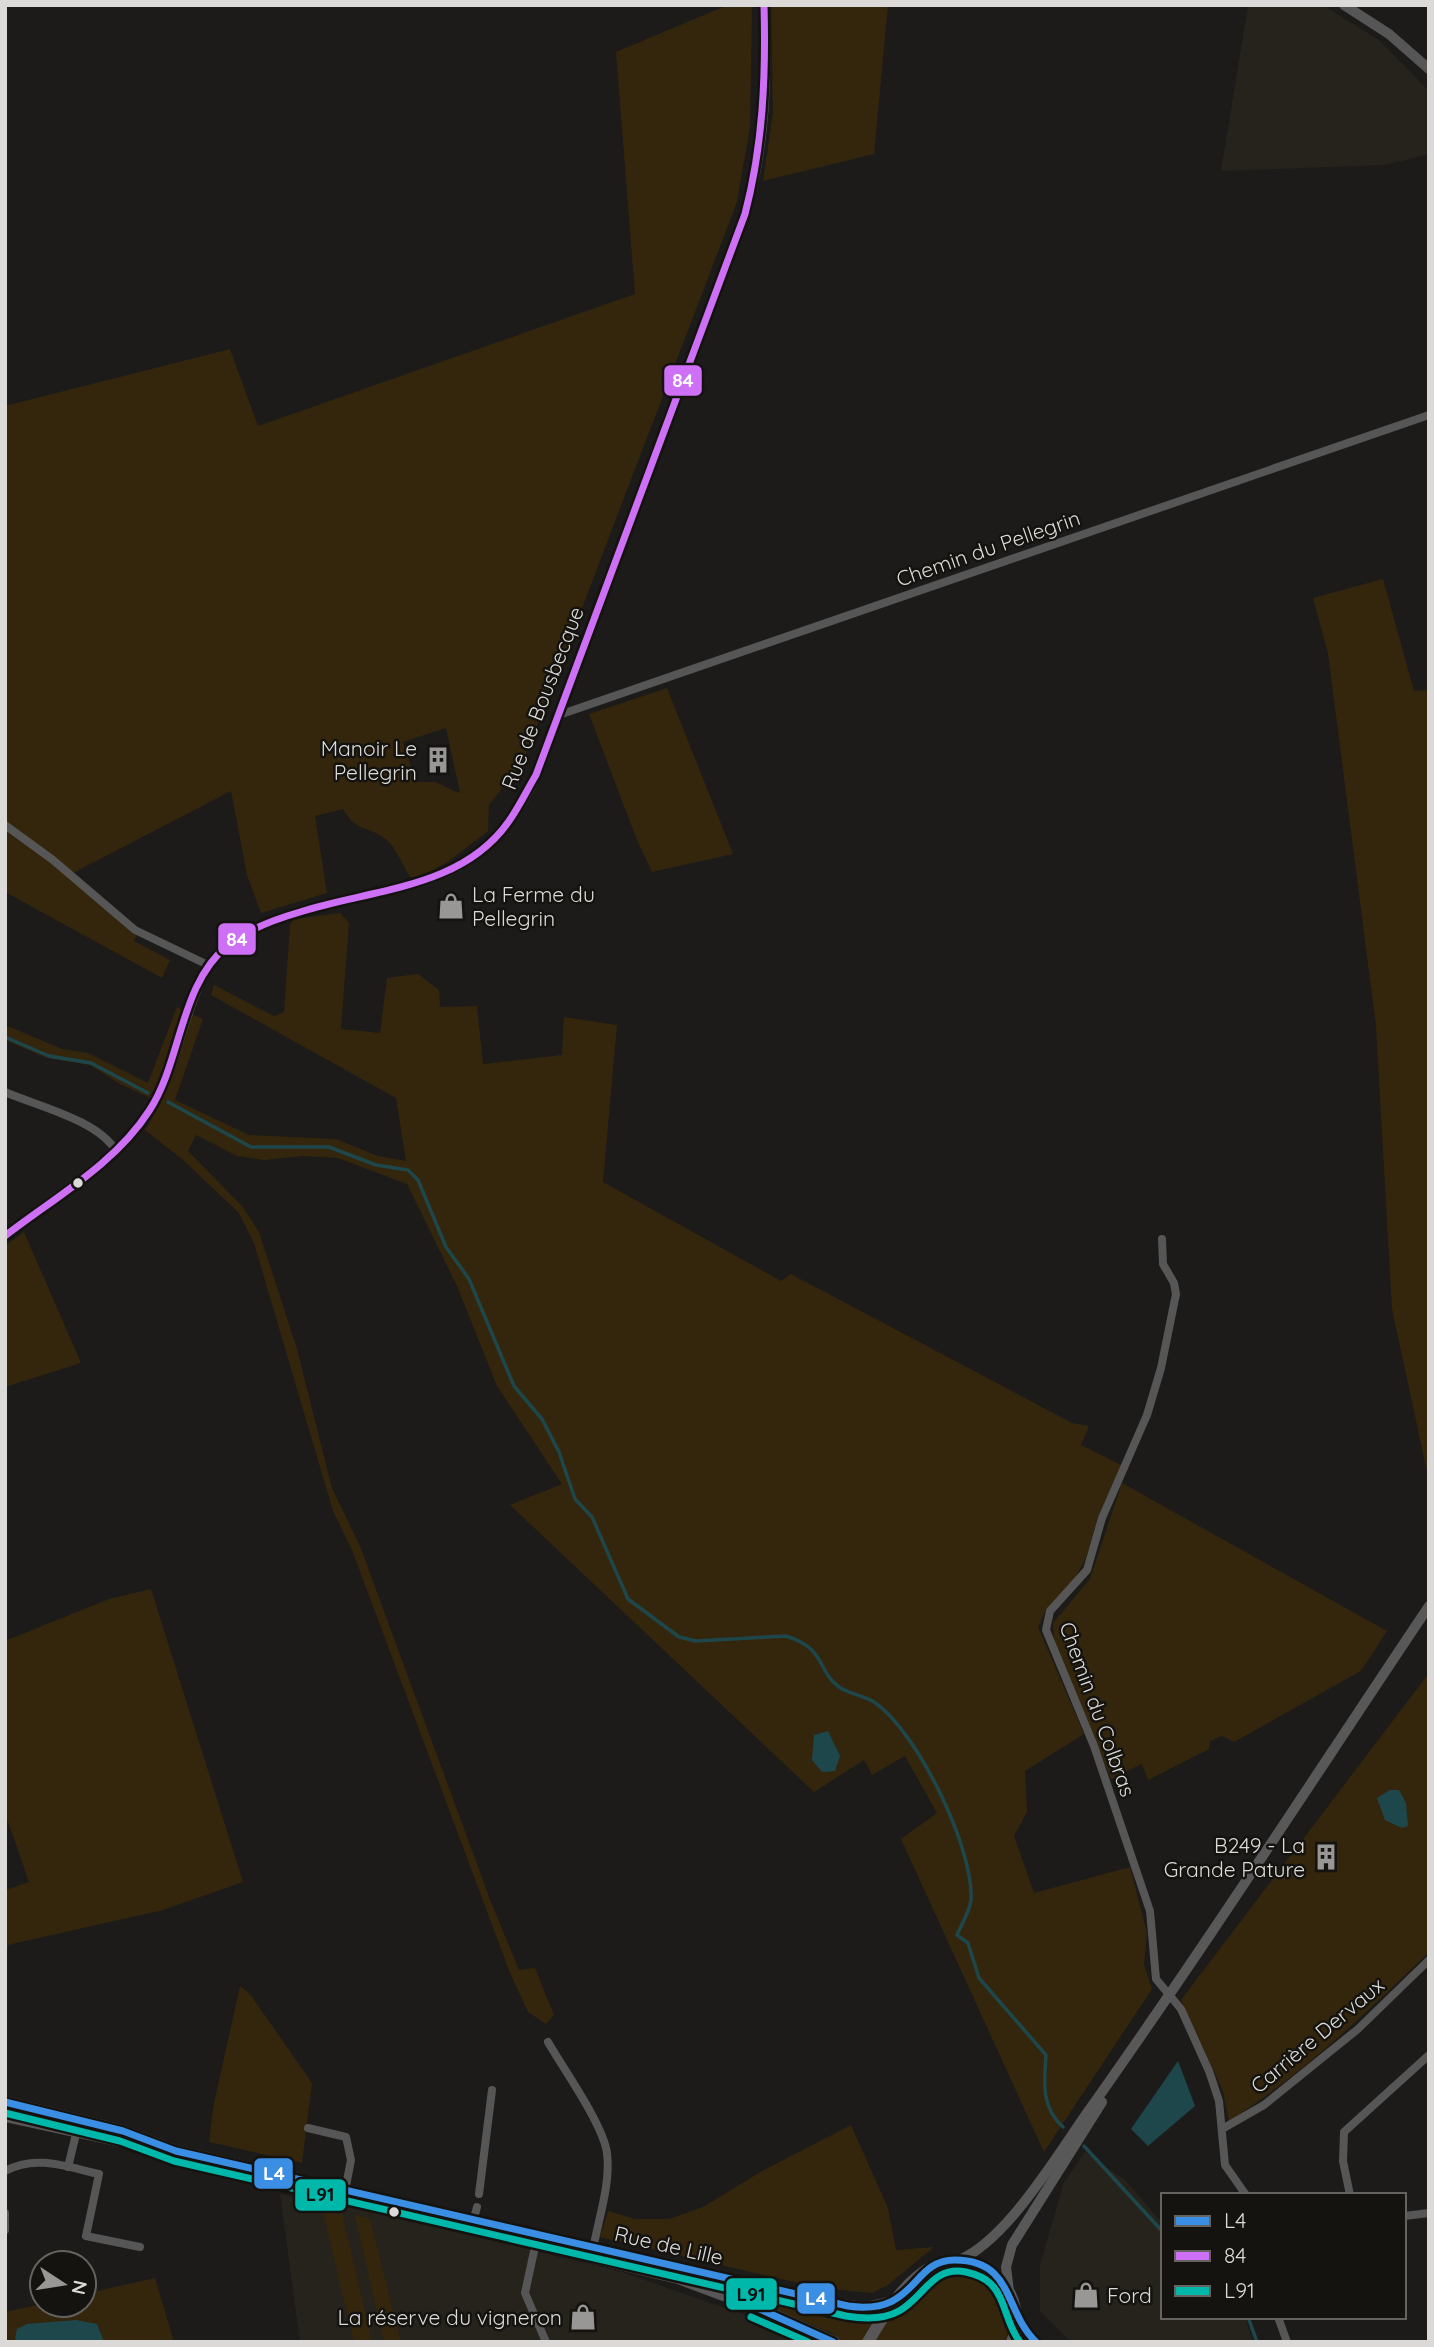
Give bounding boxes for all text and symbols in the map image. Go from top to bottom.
line badge: 84 [663,364,703,397]
text: 84 [672,368,694,392]
street label: Chemin du Pellegrin [893,504,1083,592]
street label: Rue de Bousbecque [495,603,589,793]
place label: Manoir Le Pellegrin [321,735,417,785]
building icon: Manoir Le Pellegrin [423,745,453,775]
place label: La Ferme du Pellegrin [472,881,595,931]
shop icon: La Ferme du Pellegrin [436,891,466,921]
line badge: 84 [217,922,257,956]
text: 84 [226,927,248,951]
unlabelled marker [71,1176,85,1190]
street label: Chemin du Colbras [1054,1618,1142,1800]
place label: B249 - La Grande Pature [1164,1832,1305,1882]
building icon: B249 - La Grande Pature [1311,1842,1341,1872]
street label: Carrière Dervaux [1245,1972,1389,2098]
line badge: L4 [253,2157,294,2190]
text: L4 [263,2161,285,2185]
line badge: L91 [294,2178,347,2212]
text: L91 [306,2182,334,2206]
legend [1161,2193,1406,2319]
unlabelled marker [387,2205,401,2219]
text: L4 [1224,2207,1246,2233]
street label: Rue de Lille [612,2220,726,2270]
text: 84 [1224,2242,1246,2268]
north arrow [28,2249,98,2319]
line badge: L91 [725,2277,778,2311]
text: L91 [1224,2277,1255,2303]
text: N [66,2278,93,2297]
shop icon: Ford [1071,2280,1101,2310]
text: L91 [737,2282,765,2306]
line badge: L4 [796,2282,836,2315]
place label: Ford [1107,2282,1152,2308]
text: L4 [805,2286,827,2310]
shop icon: La réserve du vigneron [568,2302,598,2332]
place label: La réserve du vigneron [338,2304,562,2330]

